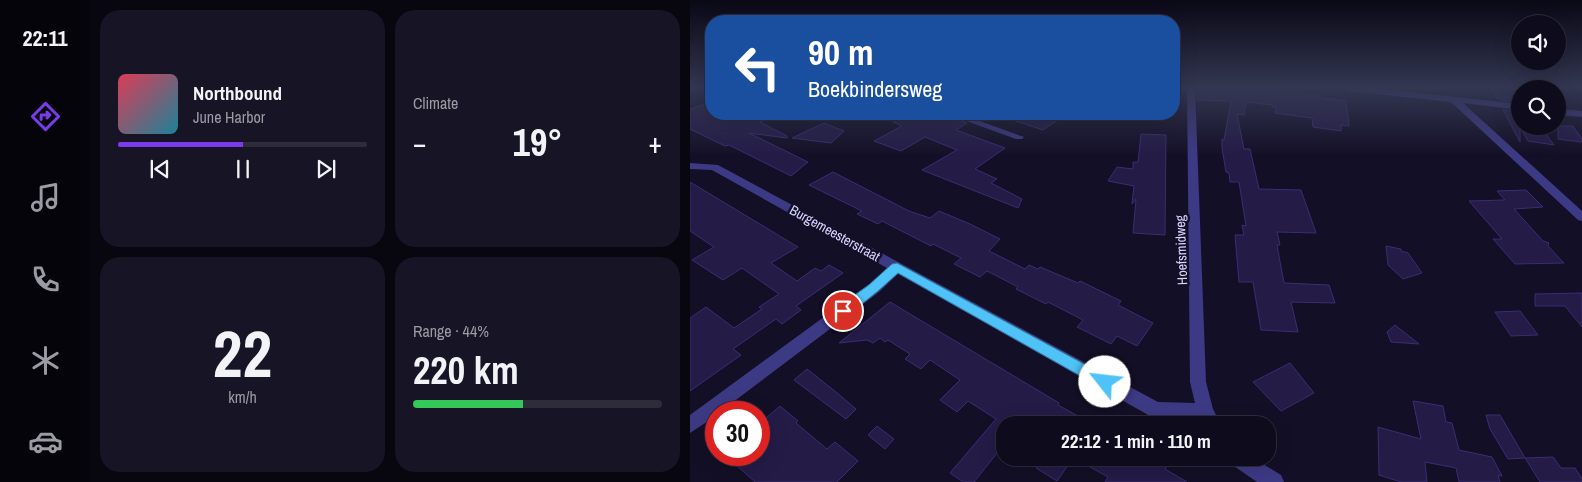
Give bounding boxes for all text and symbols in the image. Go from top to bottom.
map controls [1511,15,1566,135]
button: sound [1511,15,1566,70]
text: 22:11 [22,23,68,53]
text: 90 m [808,29,873,76]
icon: left [725,35,790,100]
text: Boekbindersweg [808,74,942,104]
text: Northbound [193,80,282,106]
button: search [1511,80,1566,135]
text: Climate [413,92,458,114]
icon: directions [28,99,63,134]
text: June Harbor [193,106,265,128]
text: 19° [513,117,562,168]
text: − [413,124,426,162]
text: + [649,124,662,162]
icon: previous [146,155,174,183]
icon: pause [229,155,257,183]
icon: next [312,155,340,183]
icon: music [28,180,63,215]
street label: Burgemeesterstraat [787,201,883,265]
street label: Hoefsmidweg [1171,214,1191,285]
icon: phone [28,262,63,297]
pin [822,290,864,332]
icon: arrive [829,297,857,325]
text: 22 [213,310,272,397]
text: Range · 44% [413,320,489,342]
icon: climate [28,343,63,378]
text: 220 km [413,345,519,396]
position arrow [1078,355,1130,407]
text: km/h [228,386,257,408]
speed limit sign: 30 [705,401,770,466]
icon: car [28,424,63,459]
text: 22:12 · 1 min · 110 m [1061,428,1211,454]

